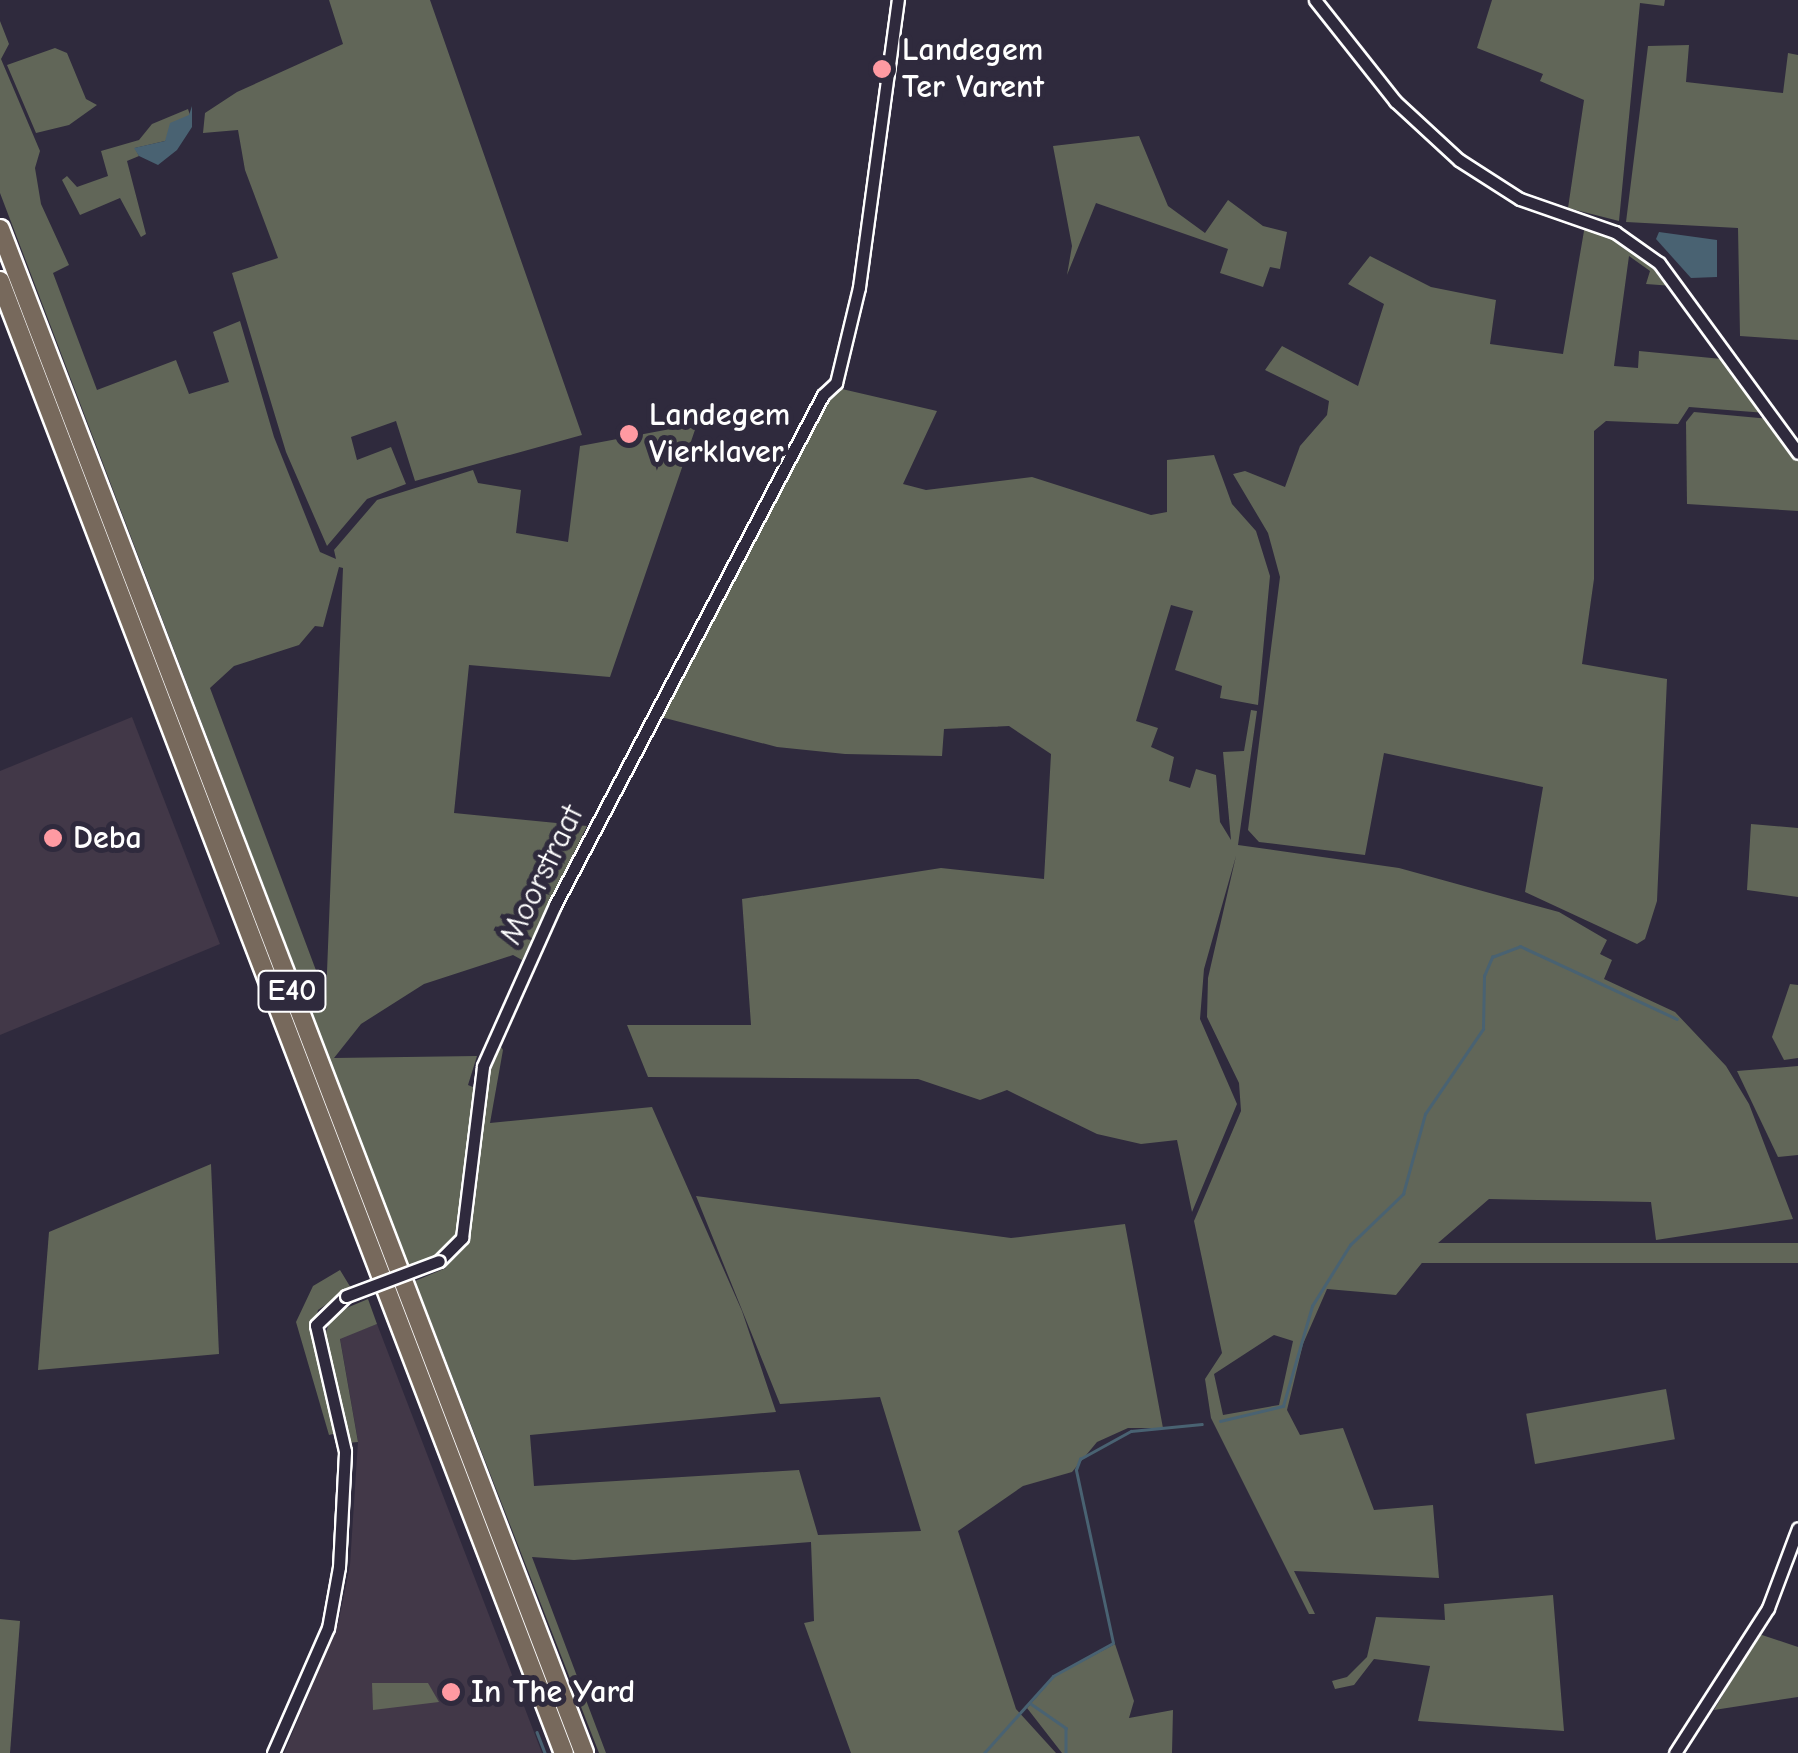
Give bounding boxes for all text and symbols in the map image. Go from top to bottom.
place label: Landegem Ter Varent [902,32,1044,107]
marker: Landegem Ter Varent [871,58,893,80]
place label: Landegem Vierklaver [649,397,790,472]
marker: Landegem Vierklaver [618,423,640,445]
street label: Moorstraat [492,799,592,951]
place label: Deba [73,819,142,857]
marker: Deba [42,827,64,849]
road number: E40 [257,966,327,1016]
place label: In The Yard [471,1673,635,1711]
marker: In The Yard [440,1681,462,1703]

